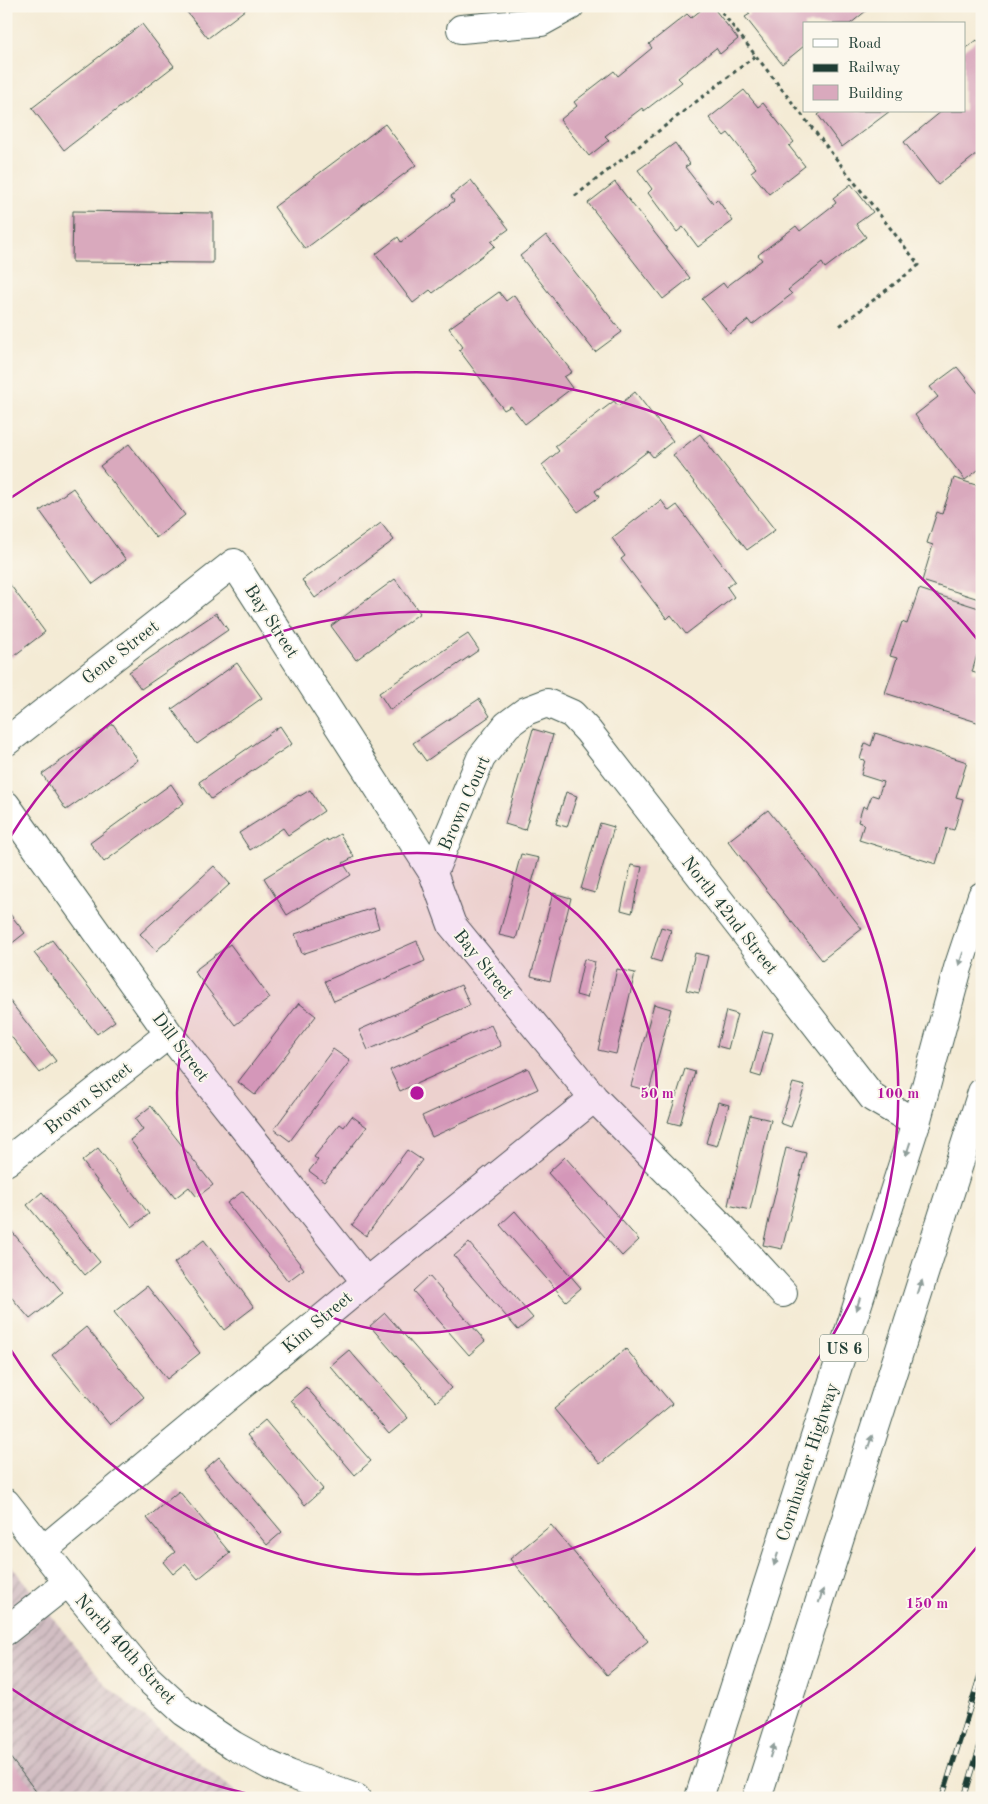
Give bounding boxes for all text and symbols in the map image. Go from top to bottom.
legend [803,22,966,112]
text: Road [848,37,882,52]
text: Railway [848,61,901,76]
text: Building [848,87,903,102]
street label: Bay Street [241,582,301,661]
street label: Gene Street [79,617,162,688]
street label: Brown Court [436,753,494,853]
street label: North 42nd Street [678,853,781,978]
street label: Bay Street [450,927,516,1003]
one-way arrow [957,952,964,967]
street label: Dill Street [149,1010,212,1086]
street label: Brown Street [42,1059,135,1138]
centre of rings [408,1084,426,1102]
text: 50 m [640,1087,674,1102]
text: 100 m [877,1087,919,1102]
one-way arrow [904,1142,911,1157]
one-way arrow [916,1279,924,1294]
street label: Kim Street [279,1288,356,1357]
one-way arrow [854,1297,862,1312]
road number: US 6 [820,1335,868,1362]
street label: Cornhusker Highway [774,1380,842,1544]
one-way arrow [867,1434,875,1449]
one-way arrow [772,1551,779,1566]
one-way arrow [818,1589,825,1604]
street label: North 40th Street [71,1591,179,1708]
text: 150 m [906,1597,948,1612]
one-way arrow [768,1744,776,1759]

